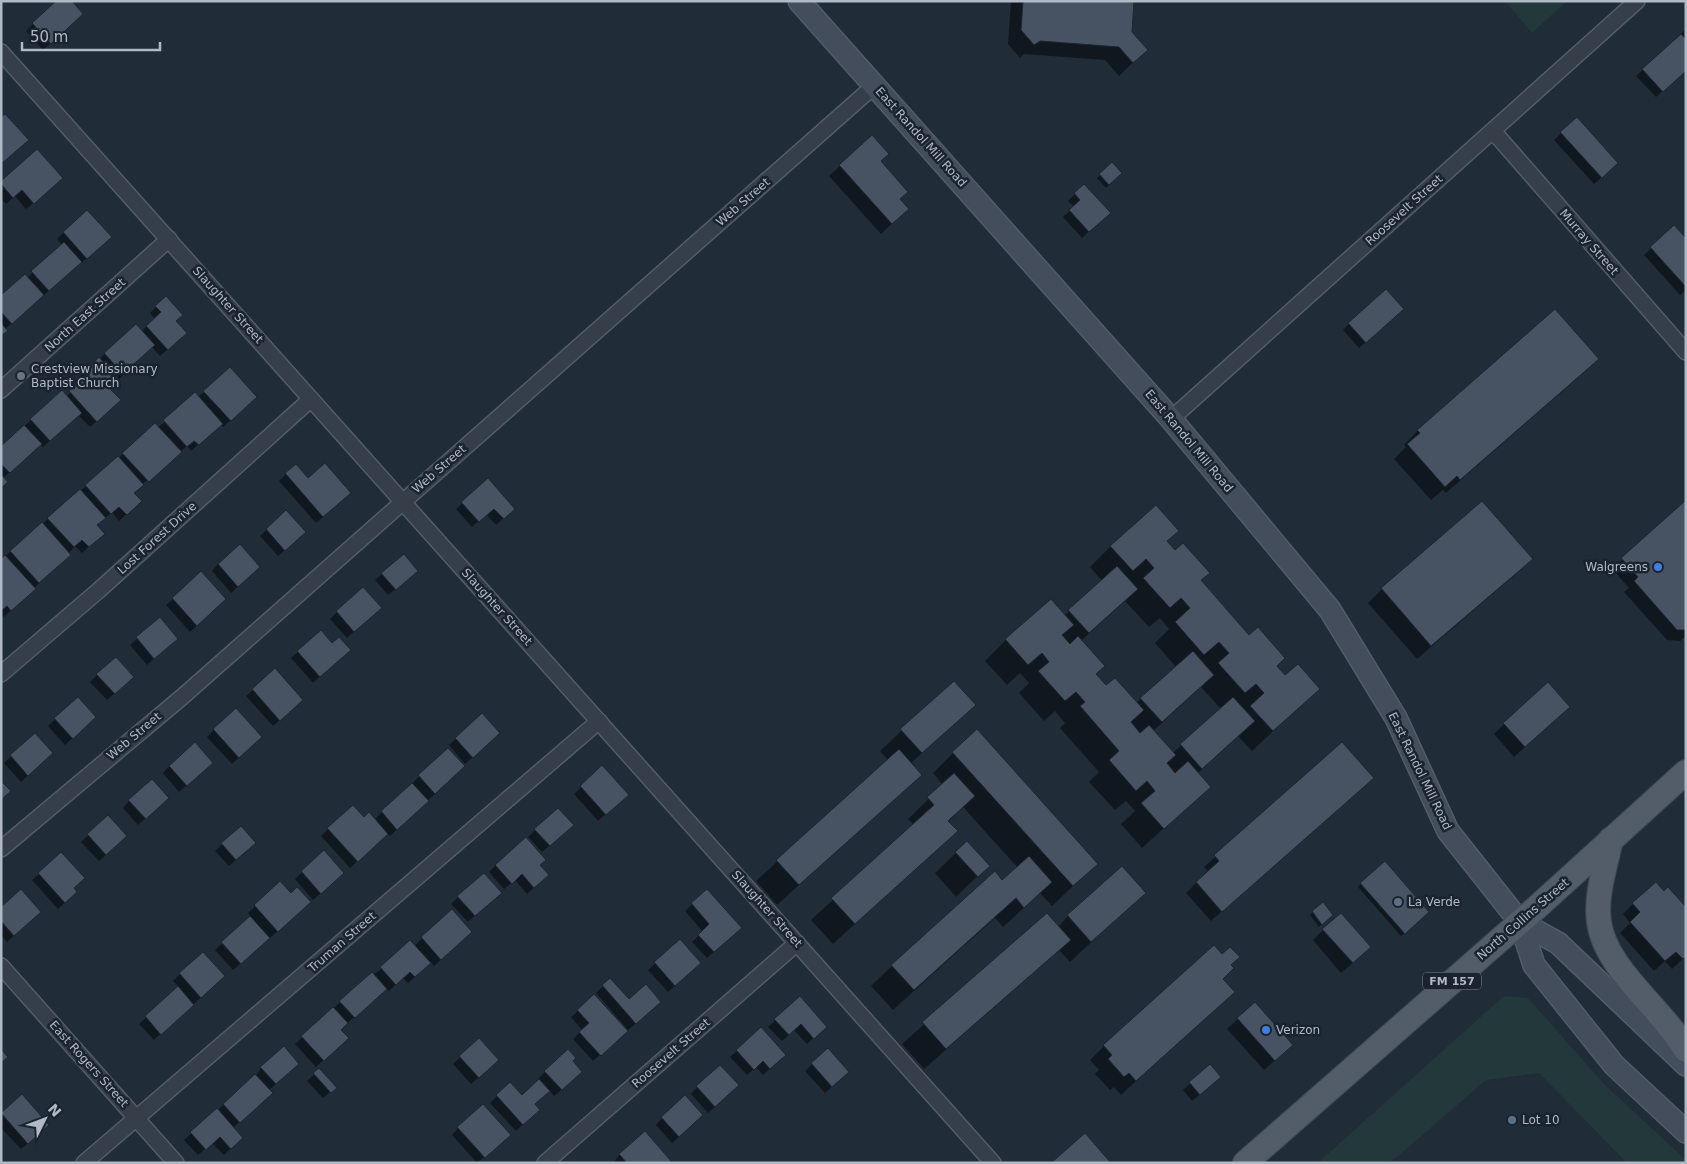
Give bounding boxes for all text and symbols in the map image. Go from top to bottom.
scale bar [22,20,160,52]
text: 50 m [30,28,68,46]
street label: East Randol Mill Road [873,84,969,190]
street label: Roosevelt Street [1363,172,1446,248]
street label: Web Street [713,175,773,229]
street label: Murray Street [1557,206,1621,278]
street label: Slaughter Street [190,264,266,346]
street label: North East Street [42,275,128,355]
place label: Crestview Missionary Baptist Church [31,362,158,390]
marker: Crestview Missionary Baptist Church [15,370,27,382]
street label: East Randol Mill Road [1142,387,1236,495]
street label: Web Street [409,442,469,496]
street label: Lost Forest Drive [115,499,199,577]
place label: Walgreens [1585,560,1648,574]
marker: Walgreens [1652,561,1664,573]
street label: Slaughter Street [459,566,535,648]
street label: Web Street [104,709,164,763]
street label: East Randol Mill Road [1385,710,1455,832]
street label: Slaughter Street [729,868,805,950]
street label: North Collins Street [1474,875,1572,963]
place label: La Verde [1408,895,1460,909]
marker: La Verde [1392,896,1404,908]
street label: Truman Street [305,909,379,976]
road number: FM 157 [1423,972,1481,989]
street label: Roosevelt Street [629,1015,713,1091]
street label: East Rogers Street [47,1018,132,1110]
place label: Verizon [1276,1023,1320,1037]
marker: Verizon [1260,1024,1272,1036]
north arrow [20,1094,70,1144]
text: N [45,1101,65,1120]
place label: Lot 10 [1522,1113,1560,1127]
marker: Lot 10 [1506,1114,1518,1126]

